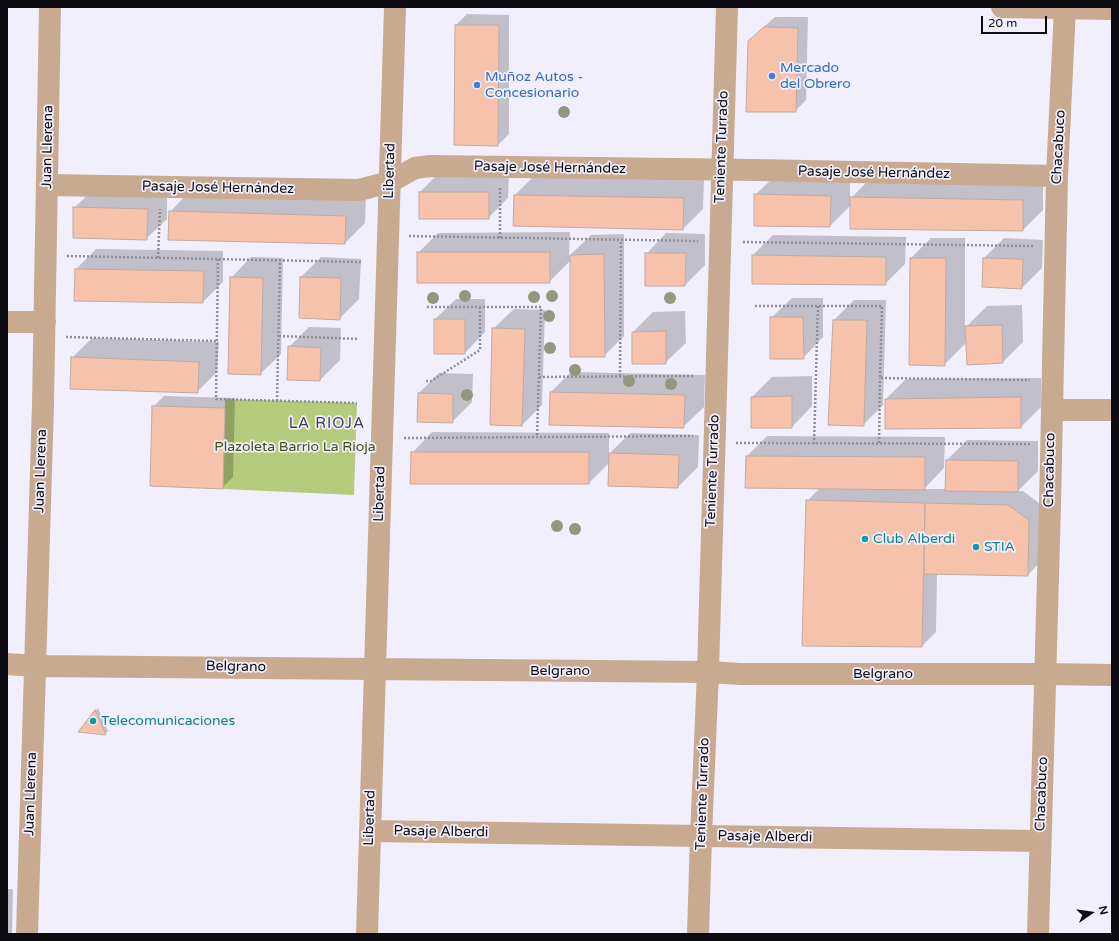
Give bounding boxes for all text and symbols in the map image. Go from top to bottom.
scale bar [983,8,1049,34]
text: 20 m [988,16,1017,30]
place label: Mercado del Obrero [780,60,851,92]
place label: Muñoz Autos - Concesionario [485,69,583,102]
marker: Mercado del Obrero [767,71,777,81]
marker: Muñoz Autos - Concesionario [472,80,482,90]
street label: Teniente Turrado [712,90,732,204]
street label: Juan Llerena [39,105,57,189]
street label: Chacabuco [1049,109,1069,185]
street label: Libertad [381,143,399,199]
street label: Pasaje José Hernández [474,158,626,178]
street label: Pasaje José Hernández [798,163,950,183]
street label: Pasaje José Hernández [142,178,294,198]
street label: Teniente Turrado [703,414,723,528]
district label: LA RIOJA [289,415,365,433]
street label: Juan Llerena [31,429,51,513]
street label: Chacabuco [1041,432,1059,508]
park label: Plazoleta Barrio La Rioja [214,439,376,455]
street label: Libertad [371,466,389,522]
place label: Club Alberdi [873,531,955,547]
marker: Club Alberdi [860,534,870,544]
place label: STIA [984,539,1015,555]
marker: STIA [971,542,981,552]
street label: Belgrano [206,658,266,676]
street label: Belgrano [530,663,590,679]
street label: Belgrano [853,666,913,682]
place label: Telecomunicaciones [101,713,235,729]
marker: Telecomunicaciones [88,716,98,726]
street label: Teniente Turrado [693,737,713,851]
street label: Juan Llerena [21,752,41,836]
street label: Chacabuco [1032,756,1052,832]
street label: Libertad [361,790,379,846]
street label: Pasaje Alberdi [394,823,488,841]
street label: Pasaje Alberdi [718,828,812,846]
north arrow [1071,893,1111,933]
text: N [1096,904,1111,916]

